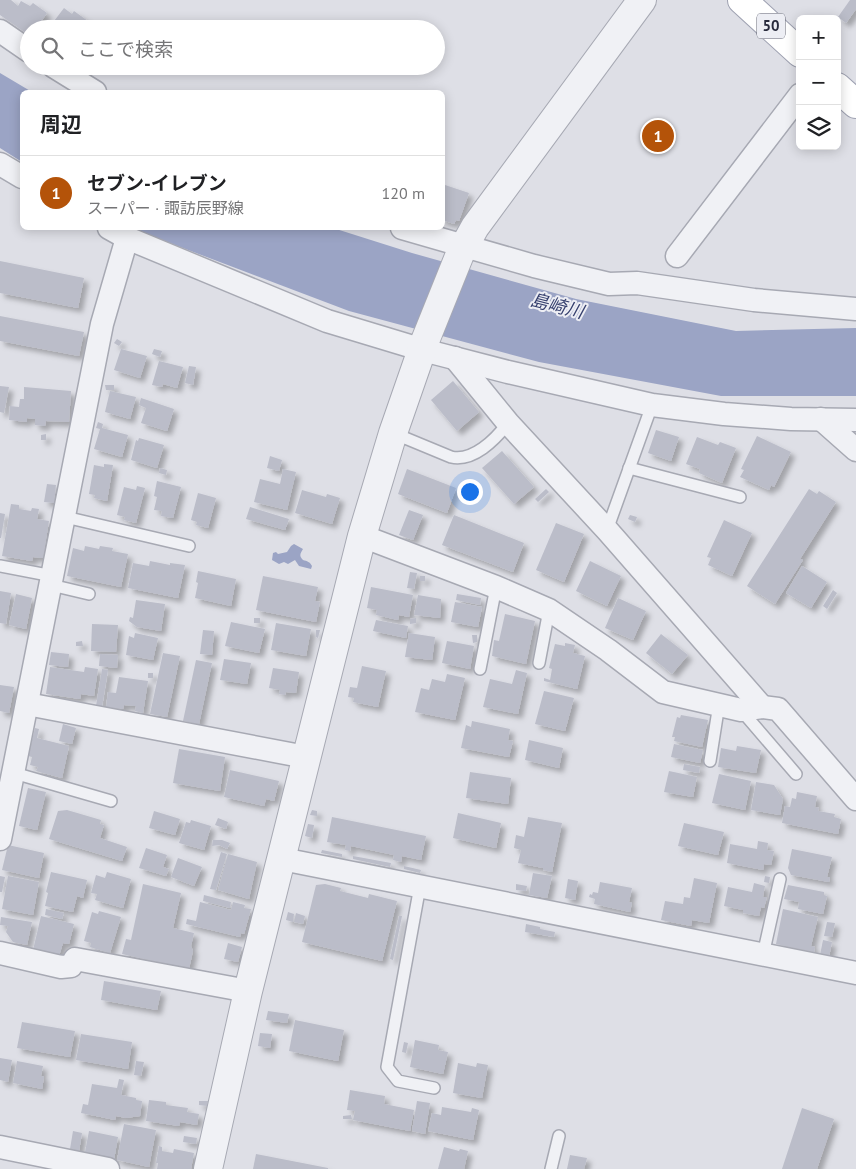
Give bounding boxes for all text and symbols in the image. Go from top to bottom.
road number: 50 [757,14,785,38]
map controls [796,15,841,150]
button: + [796,15,841,60]
search box [20,20,445,75]
icon: search [38,34,66,62]
text: ここで検索 [78,37,173,61]
button: − [796,60,841,105]
button: layers [796,105,841,150]
text: 周辺 [40,111,82,138]
pin: 1 [642,117,674,155]
text: セブン-イレブン [87,171,227,195]
text: 1 [51,183,61,203]
text: 120 m [382,183,425,203]
text: スーパー · 諏訪辰野線 [87,198,244,218]
water label: 島崎川 [528,288,588,324]
your location [457,479,483,505]

